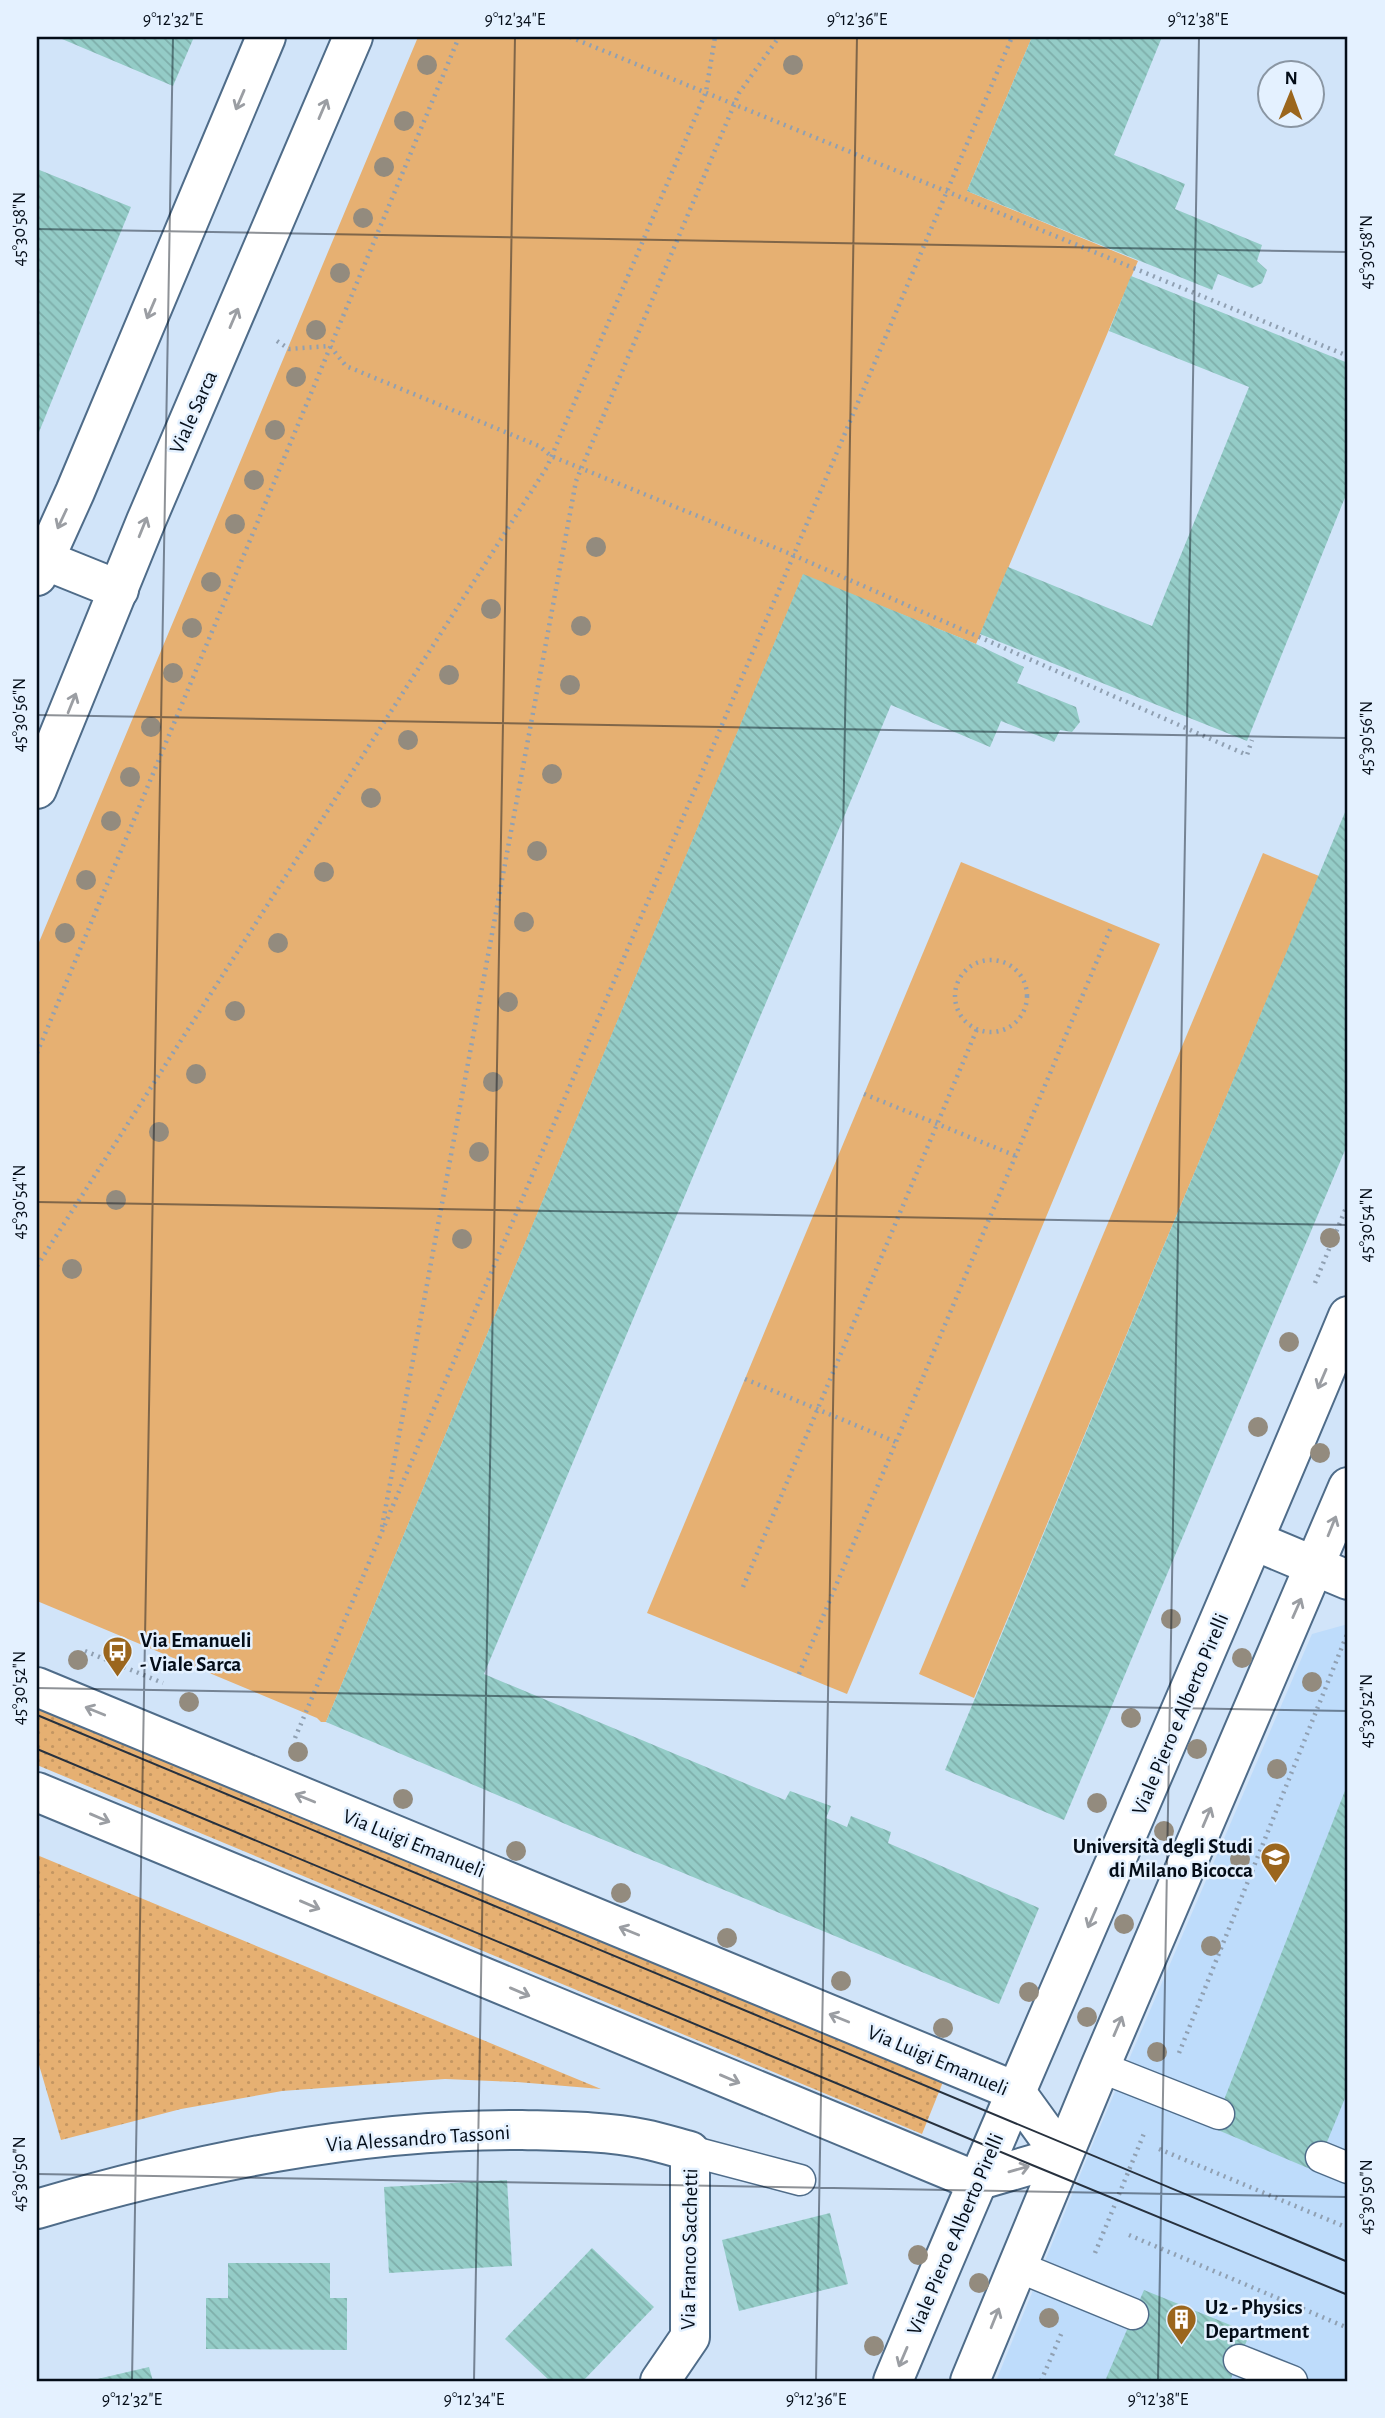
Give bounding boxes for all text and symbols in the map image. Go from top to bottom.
text: 9°12'32"E [143,11,204,29]
text: 9°12'34"E [485,11,546,29]
text: 9°12'36"E [827,11,888,29]
text: 9°12'38"E [1168,11,1229,29]
north arrow [1256,60,1326,130]
text: N [1284,69,1298,88]
one-way arrow [232,88,245,110]
one-way arrow [317,98,330,120]
text: 45°30'58"N [11,192,29,266]
text: 45°30'58"N [1358,215,1376,289]
one-way arrow [144,298,157,320]
one-way arrow [228,308,241,330]
street label: Viale Sarca [166,367,221,457]
one-way arrow [55,508,68,529]
one-way arrow [138,517,151,538]
text: 45°30'56"N [11,678,29,752]
one-way arrow [66,693,79,714]
text: 45°30'56"N [1358,701,1376,775]
text: 45°30'54"N [11,1165,29,1239]
text: 45°30'54"N [1358,1188,1376,1262]
one-way arrow [1315,1368,1328,1389]
one-way arrow [1326,1516,1339,1538]
one-way arrow [1292,1597,1305,1619]
street label: Viale Piero e Alberto Pirelli [1128,1610,1233,1818]
place label: Via Emanueli - Viale Sarca [140,1630,251,1675]
bus stop icon: Via Emanueli - Viale Sarca [100,1635,134,1679]
text: 45°30'52"N [11,1651,29,1725]
text: 45°30'52"N [1358,1674,1376,1748]
one-way arrow [85,1703,106,1716]
one-way arrow [295,1790,317,1803]
street label: Via Luigi Emanueli [340,1805,488,1881]
one-way arrow [1202,1806,1215,1828]
one-way arrow [89,1812,110,1825]
place label: Università degli Studi di Milano Bicocca [1073,1836,1253,1881]
school or university icon: Università degli Studi di Milano Bicocca [1259,1841,1293,1885]
one-way arrow [299,1900,320,1913]
one-way arrow [1085,1907,1098,1928]
one-way arrow [618,1924,640,1937]
one-way arrow [509,1987,530,2000]
one-way arrow [829,2011,850,2024]
one-way arrow [1112,2015,1125,2037]
street label: Via Luigi Emanueli [864,2021,1011,2100]
one-way arrow [719,2074,741,2087]
street label: Via Alessandro Tassoni [325,2122,511,2155]
street label: Viale Piero e Alberto Pirelli [903,2130,1008,2338]
text: 45°30'50"N [11,2136,29,2212]
text: 45°30'50"N [1358,2159,1376,2235]
one-way arrow [1008,2161,1030,2174]
street label: Via Franco Sacchetti [678,2168,701,2330]
place label: U2 - Physics Department [1205,2297,1309,2342]
building icon: U2 - Physics Department [1165,2302,1199,2346]
one-way arrow [990,2308,1003,2329]
one-way arrow [896,2346,909,2367]
text: 9°12'32"E [102,2391,163,2409]
text: 9°12'34"E [444,2391,505,2409]
text: 9°12'36"E [786,2391,847,2409]
text: 9°12'38"E [1128,2391,1189,2409]

